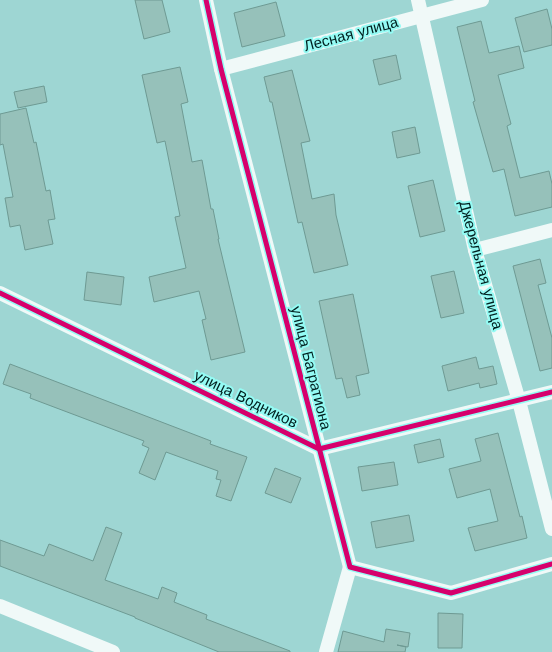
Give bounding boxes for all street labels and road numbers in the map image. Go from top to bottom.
street label: Лесная улица [302,13,401,55]
street label: Джерельная улица [455,199,507,332]
street label: улица Багратиона [287,304,335,432]
street label: улица Водников [191,366,301,432]

